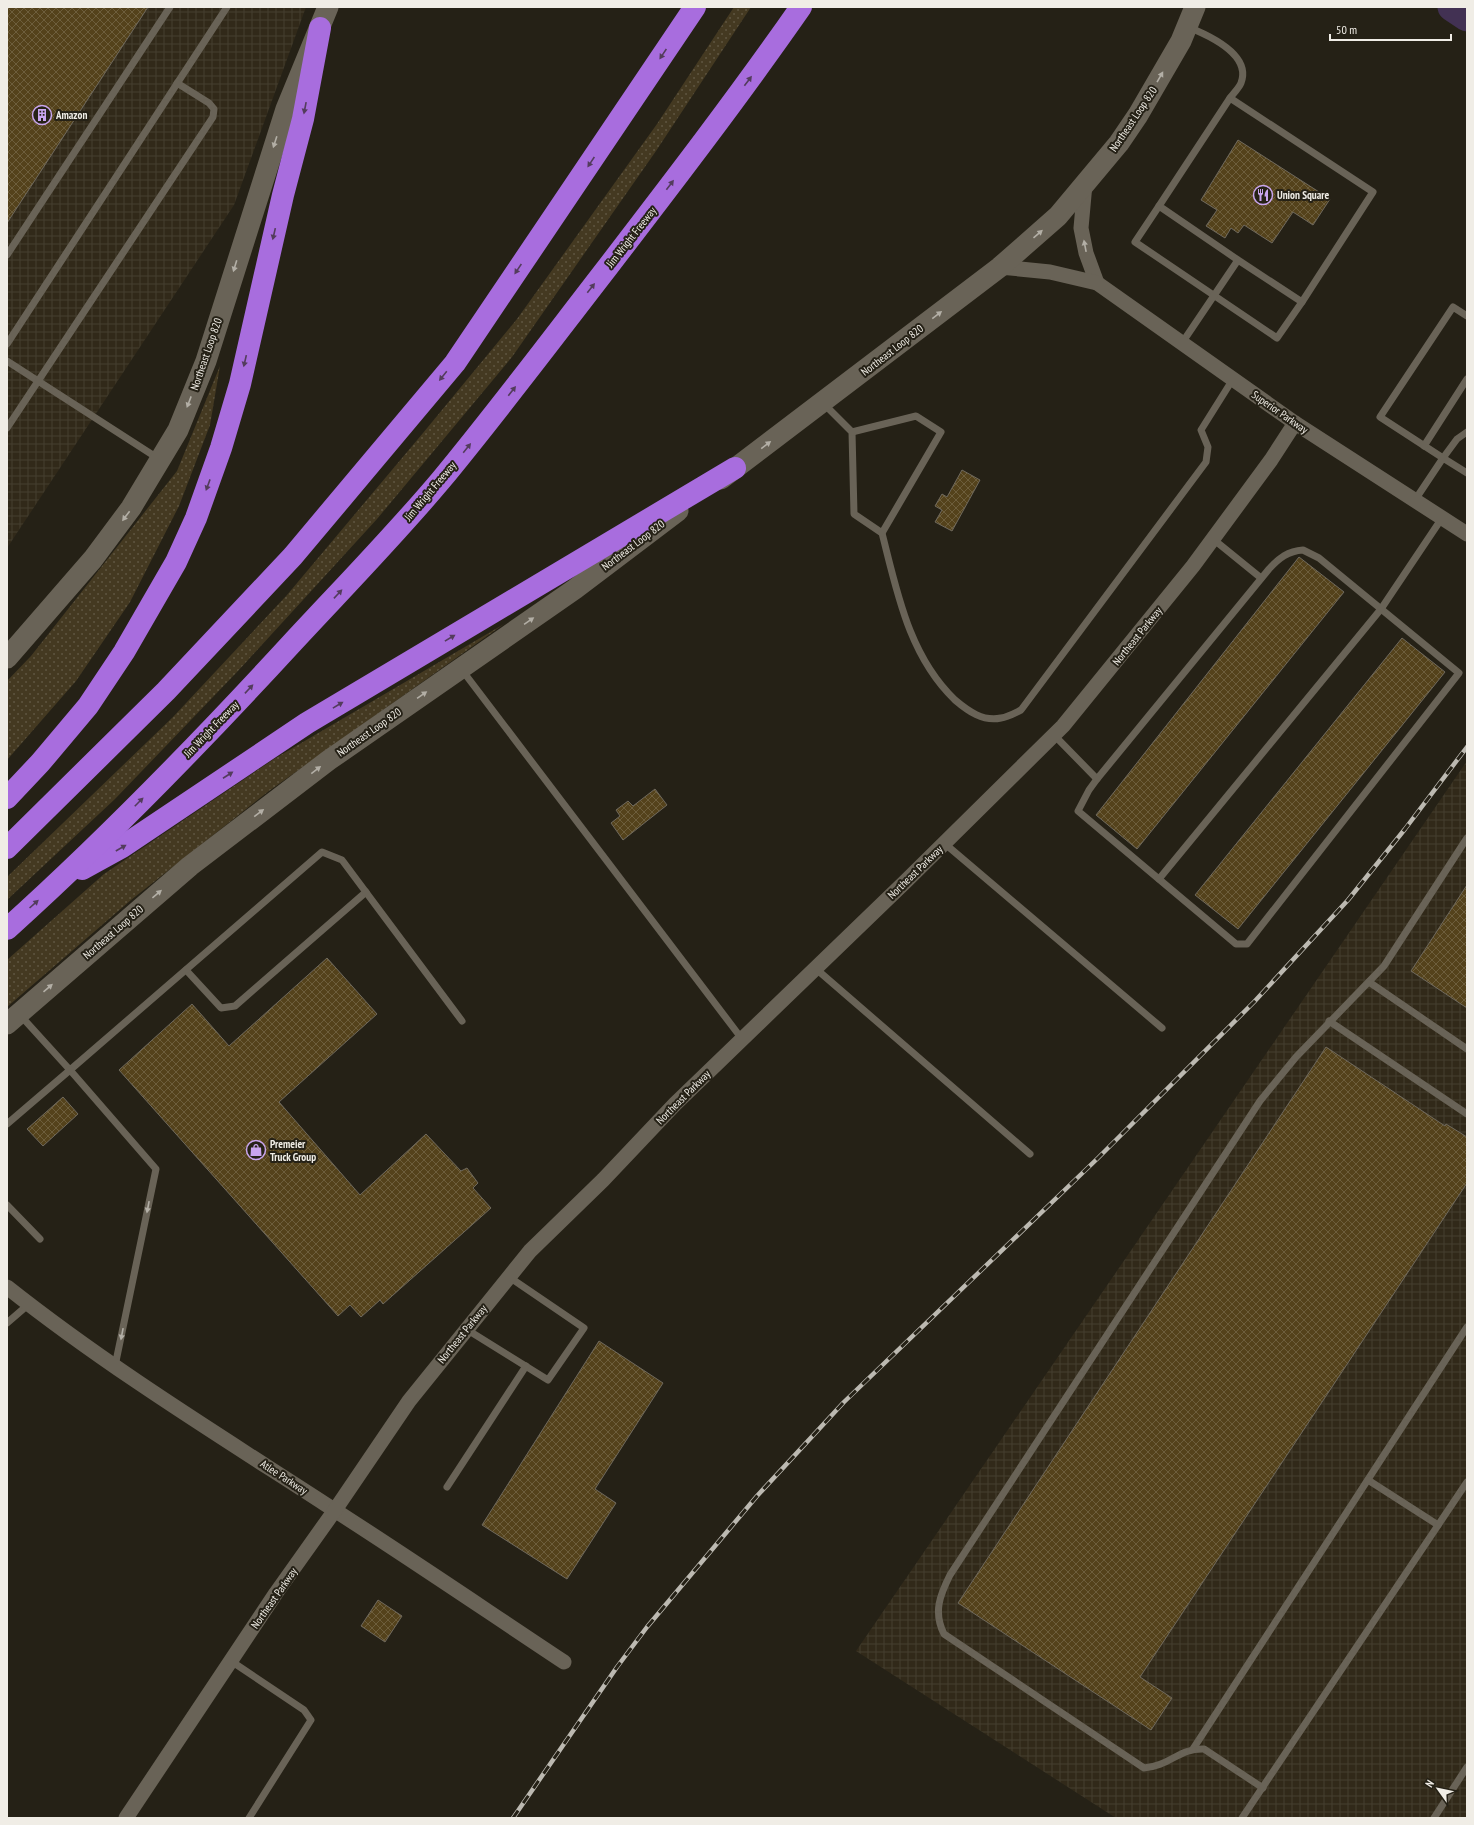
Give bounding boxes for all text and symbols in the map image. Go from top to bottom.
scale bar [1330,16,1451,42]
text: 50 m [1336,22,1357,37]
one-way arrow [660,48,667,60]
one-way arrow [1157,71,1164,83]
one-way arrow [744,76,753,87]
street label: Northeast Loop 820 [1106,84,1160,154]
one-way arrow [301,101,307,114]
building icon: Amazon [31,104,53,126]
place label: Amazon [55,108,87,122]
one-way arrow [272,137,278,149]
one-way arrow [587,156,594,168]
one-way arrow [666,180,674,191]
restaurant icon: Union Square [1252,184,1274,206]
place label: Union Square [1277,188,1330,202]
street label: Jim Wright Freeway [602,203,660,271]
one-way arrow [270,228,276,240]
one-way arrow [1032,229,1043,238]
one-way arrow [1081,240,1087,252]
one-way arrow [232,261,238,273]
one-way arrow [514,264,522,275]
one-way arrow [587,283,595,294]
one-way arrow [931,311,942,320]
street label: Northeast Loop 820 [187,316,225,392]
street label: Northeast Loop 820 [858,321,926,379]
one-way arrow [242,355,248,367]
one-way arrow [439,371,448,382]
one-way arrow [507,386,516,397]
street label: Superior Parkway [1249,387,1312,437]
one-way arrow [185,397,191,409]
one-way arrow [761,441,772,449]
one-way arrow [462,443,471,453]
street label: Jim Wright Freeway [400,458,459,524]
one-way arrow [204,479,210,491]
one-way arrow [122,510,130,521]
street label: Northeast Loop 820 [599,517,667,573]
one-way arrow [333,589,343,599]
street label: Northeast Parkway [1109,603,1165,668]
one-way arrow [523,617,534,625]
one-way arrow [444,635,456,642]
one-way arrow [244,684,254,694]
one-way arrow [417,691,427,699]
street label: Jim Wright Freeway [180,697,242,761]
one-way arrow [332,701,344,708]
street label: Northeast Loop 820 [334,705,404,759]
one-way arrow [310,766,321,774]
one-way arrow [223,771,234,779]
one-way arrow [134,797,144,807]
one-way arrow [254,809,265,818]
street label: Northeast Parkway [885,842,946,902]
one-way arrow [115,844,127,851]
one-way arrow [152,890,163,899]
one-way arrow [29,900,40,909]
street label: Northeast Loop 820 [80,902,146,962]
one-way arrow [43,983,53,993]
street label: Northeast Parkway [653,1066,714,1127]
place label: Premeier Truck Group [270,1137,316,1164]
shop icon: Premeier Truck Group [245,1139,267,1161]
one-way arrow [144,1201,150,1213]
street label: Northeast Parkway [434,1301,490,1366]
one-way arrow [119,1328,125,1340]
street label: Atlee Parkway [258,1457,311,1498]
street label: Northeast Parkway [248,1564,301,1631]
north arrow [1418,1769,1458,1809]
text: N [1422,1777,1437,1790]

